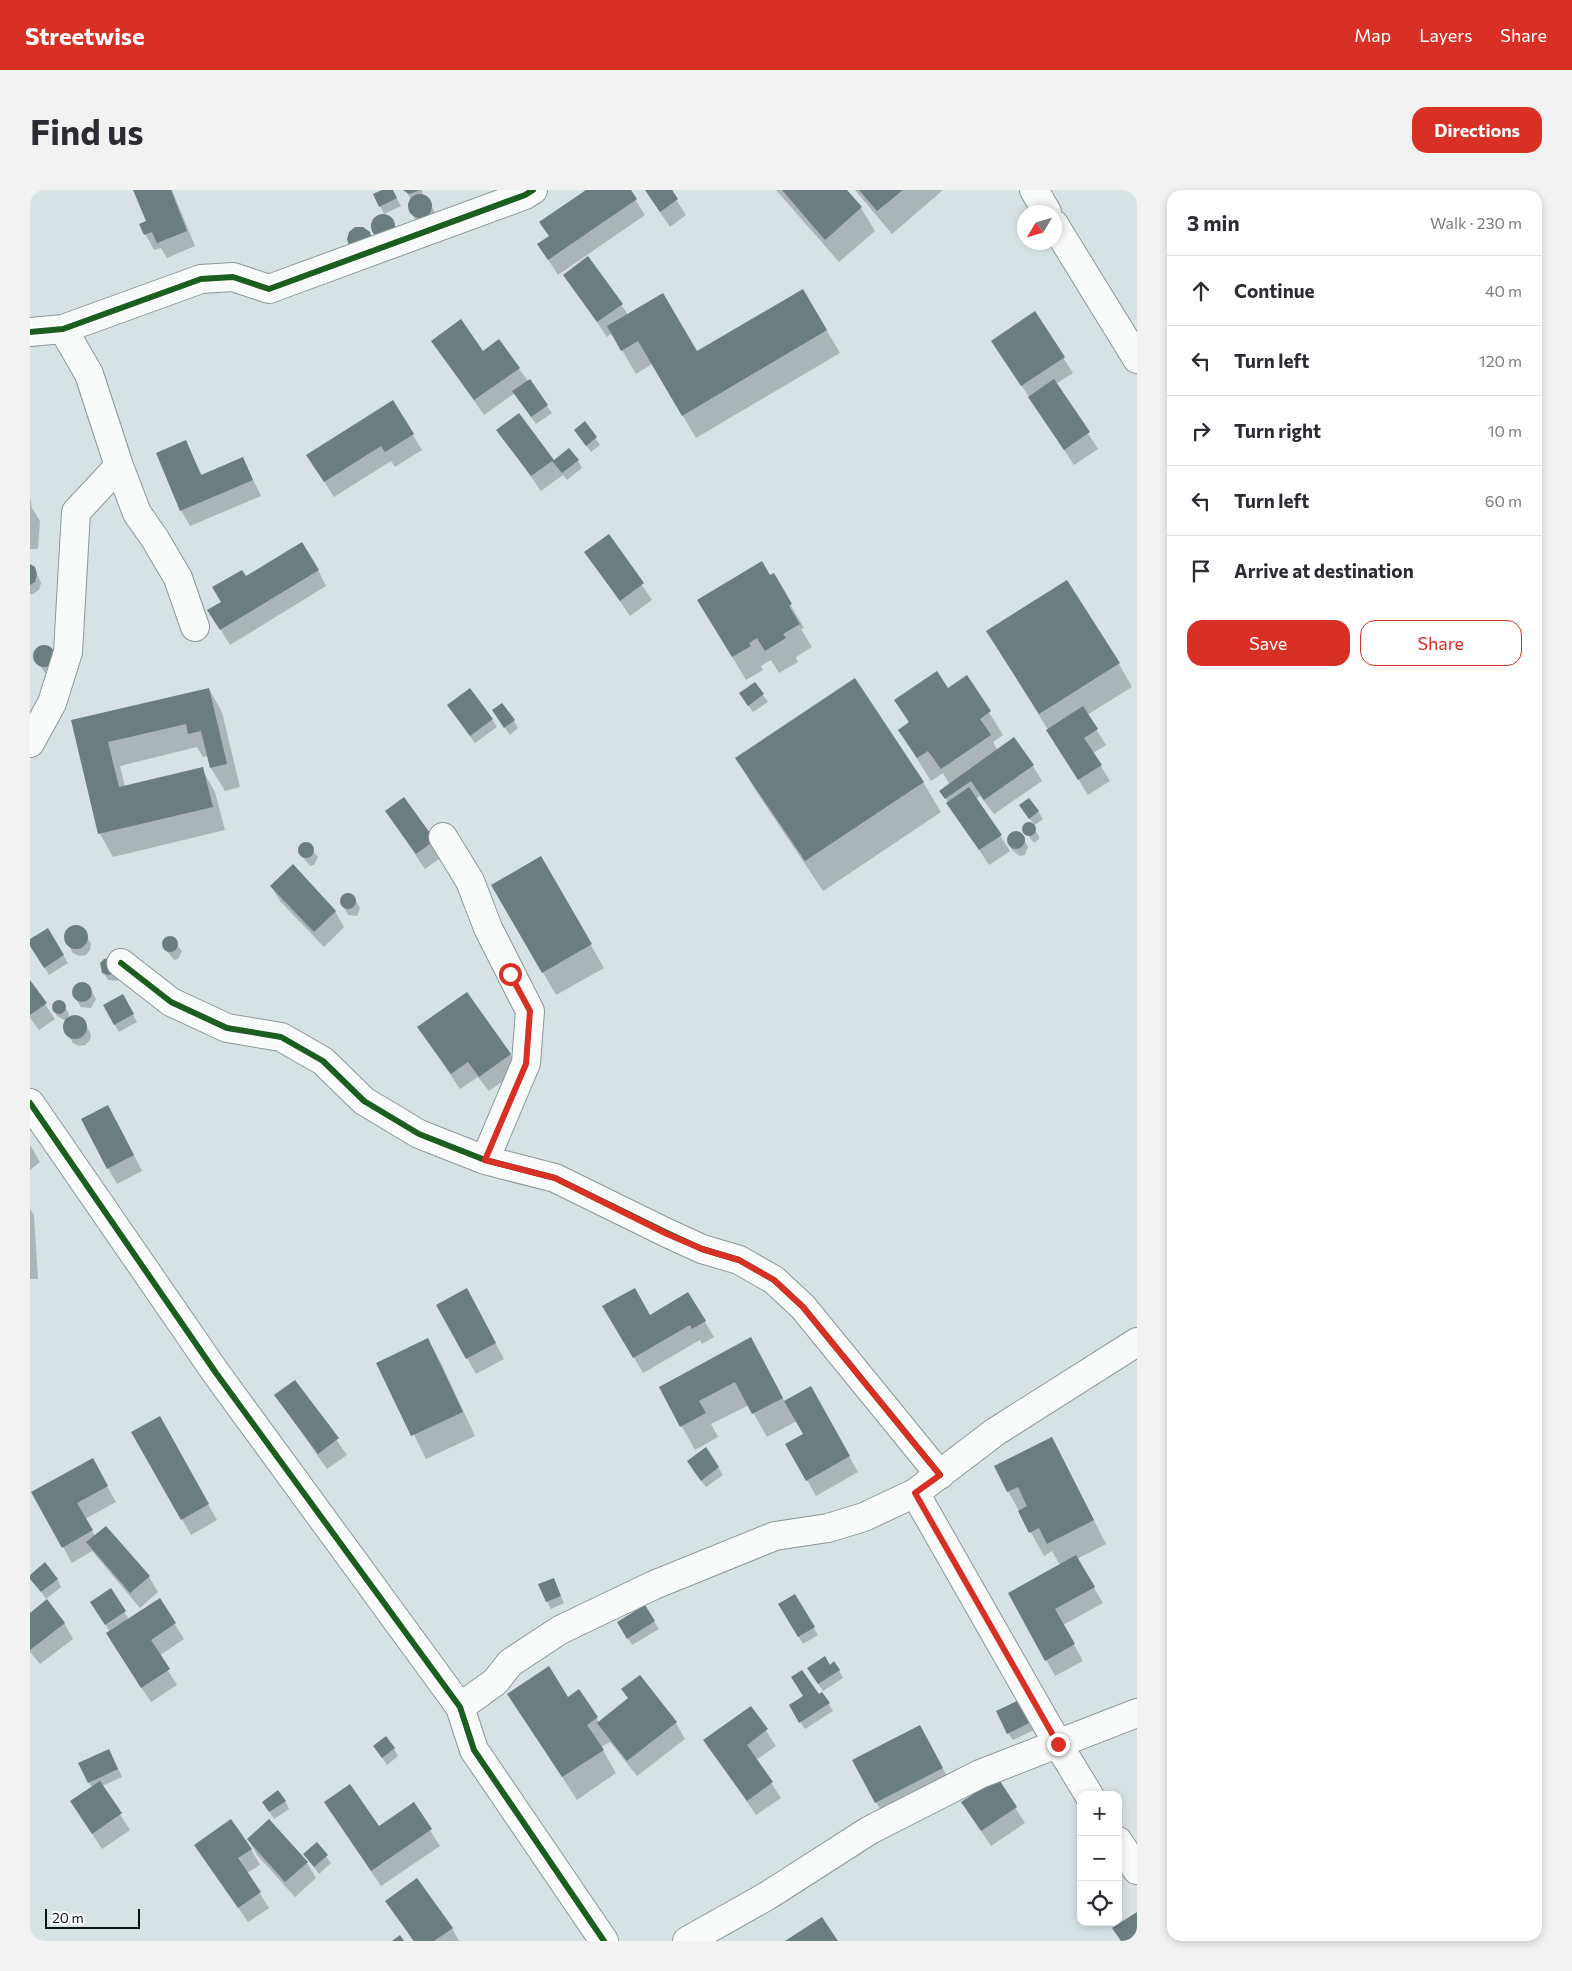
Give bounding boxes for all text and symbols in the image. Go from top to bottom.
text: Streetwise [25,21,145,50]
text: Map [1354,24,1391,46]
text: Layers [1419,24,1472,46]
text: Share [1500,24,1547,46]
button: Directions [1412,107,1542,153]
text: Find us [30,109,144,152]
north arrow [1017,205,1062,250]
text: 3 min [1187,210,1240,235]
text: Walk · 230 m [1430,213,1522,232]
icon: ahead [1187,277,1215,305]
text: Continue [1234,279,1314,302]
text: 40 m [1485,281,1522,300]
icon: left [1187,347,1215,375]
text: Turn left [1234,349,1309,372]
text: 120 m [1479,351,1522,370]
icon: right [1187,417,1215,445]
text: Turn right [1234,419,1321,442]
text: 10 m [1488,421,1522,440]
icon: left [1187,487,1215,515]
text: Turn left [1234,489,1309,512]
text: 60 m [1485,491,1522,510]
icon: arrive [1187,557,1215,585]
text: Arrive at destination [1234,559,1414,582]
button: Save [1187,620,1350,666]
button: Share [1360,620,1522,666]
route start [499,963,522,986]
route end [1047,1733,1070,1756]
map controls [1077,1791,1122,1926]
button: + [1077,1791,1122,1836]
button: − [1077,1836,1122,1881]
button: locate [1077,1881,1122,1926]
scale bar [45,1906,140,1929]
text: 20 m [52,1909,84,1926]

